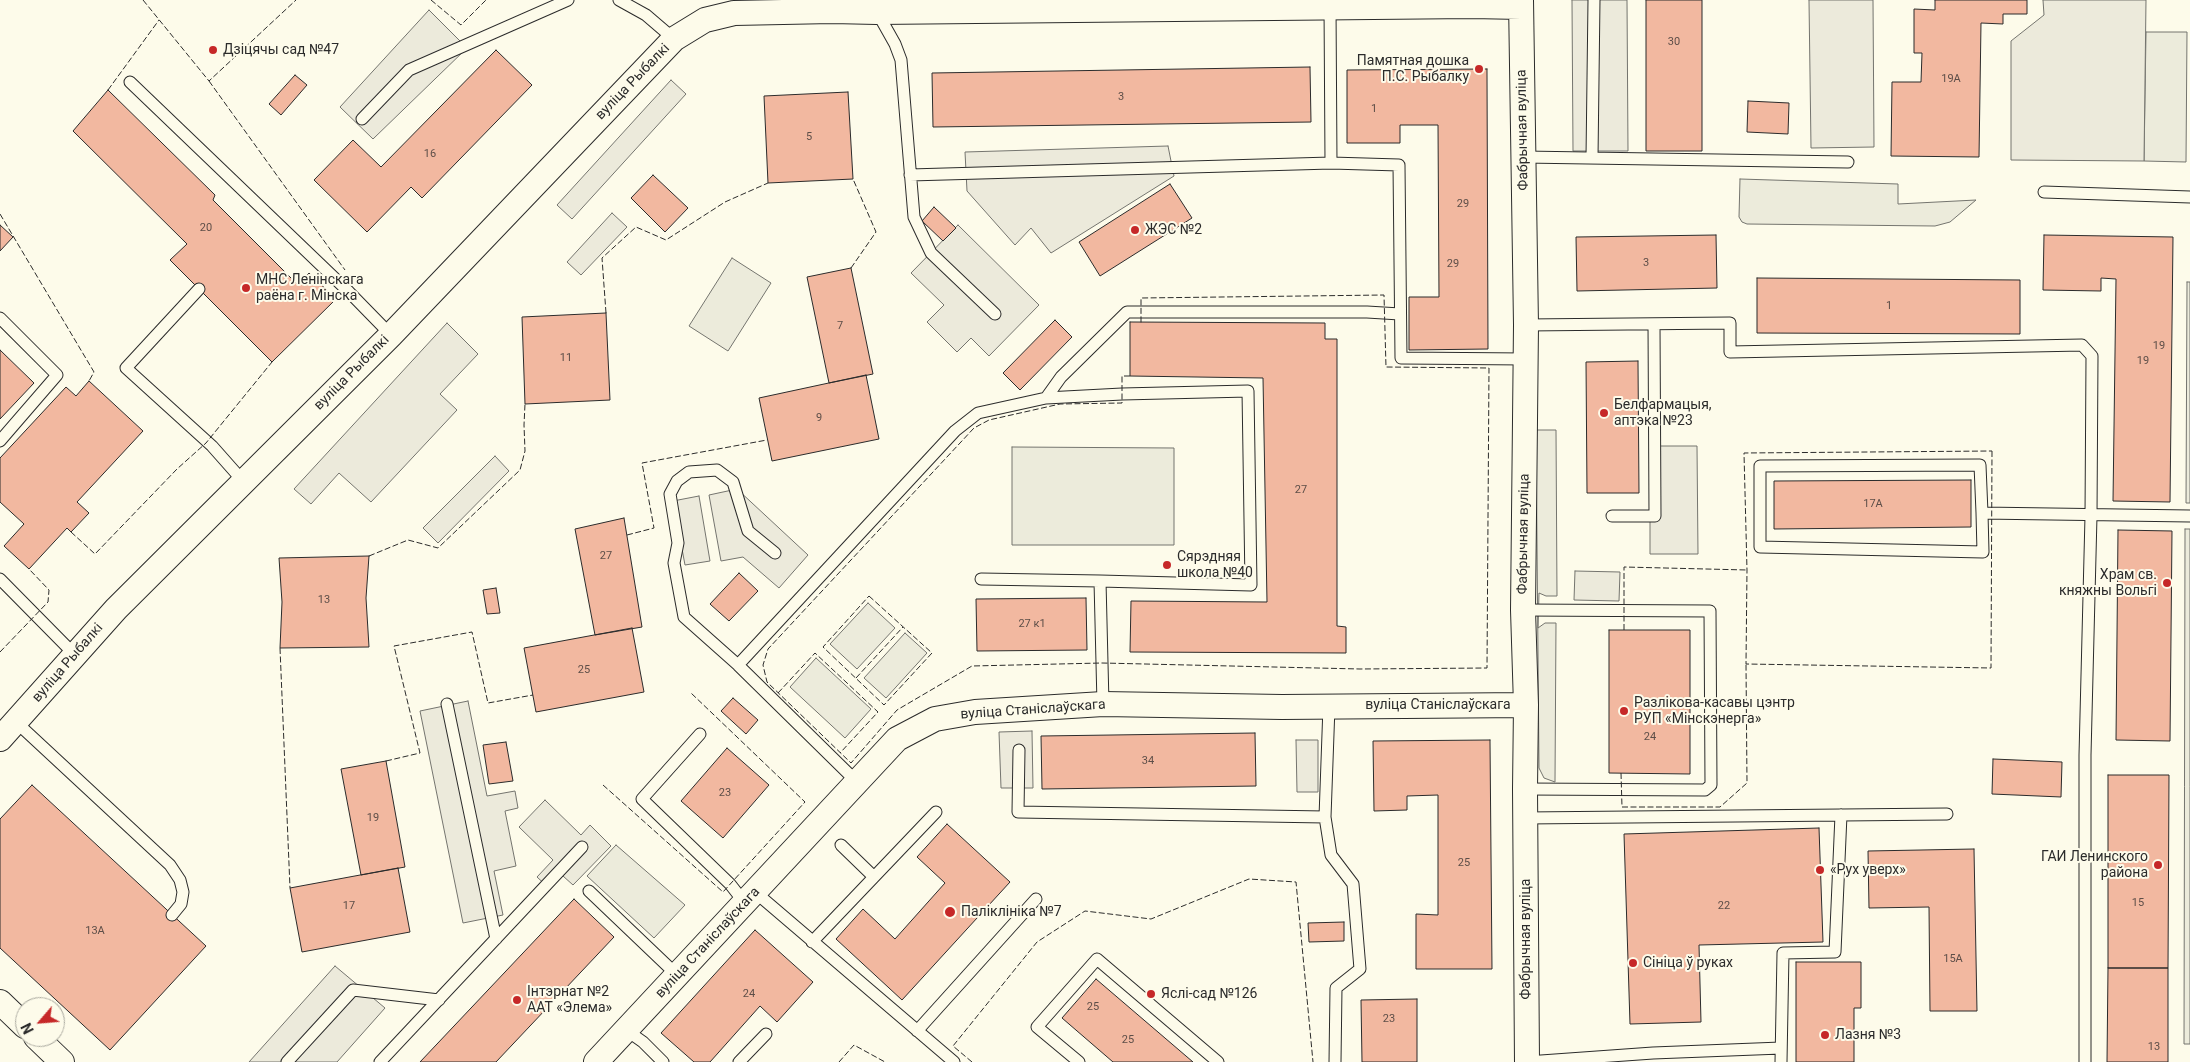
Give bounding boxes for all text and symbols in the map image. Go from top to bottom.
house number: 30 [1668,35,1680,49]
street label: вуліца Рыбалкі [592,40,674,124]
place label: Дзіцячы сад №47 [223,42,339,58]
marker: Дзіцячы сад №47 [207,44,219,56]
place label: Памятная дошка П.С. Рыбалку [1357,53,1469,85]
marker: Памятная дошка П.С. Рыбалку [1473,63,1485,75]
street label: Фабрычная вуліца [1514,69,1532,191]
house number: 19А [1941,72,1961,86]
house number: 3 [1118,90,1124,104]
house number: 1 [1371,102,1377,116]
house number: 5 [806,130,812,144]
house number: 16 [424,147,436,161]
house number: 29 [1457,197,1469,211]
house number: 20 [200,221,212,235]
place label: ЖЭС №2 [1145,222,1202,238]
marker: ЖЭС №2 [1129,224,1141,236]
house number: 3 [1643,256,1649,270]
house number: 29 [1447,257,1459,271]
place label: МНС Ленінскага раёна г. Мінска [256,272,364,304]
marker: МНС Ленінскага раёна г. Мінска [240,282,252,294]
house number: 1 [1886,299,1892,313]
house number: 7 [837,319,843,333]
street label: вуліца Рыбалкі [311,332,393,414]
house number: 19 [2153,339,2165,353]
house number: 11 [560,351,572,365]
house number: 19 [2137,354,2149,368]
place label: Белфармацыя, аптэка №23 [1614,397,1712,430]
marker: Белфармацыя, аптэка №23 [1598,407,1610,419]
house number: 9 [816,411,822,425]
street label: Фабрычная вуліца [1515,473,1533,595]
house number: 27 [1295,483,1307,497]
house number: 17А [1863,497,1883,511]
house number: 27 [600,549,612,563]
place label: Сярэдняя школа №40 [1177,549,1253,582]
marker: Сярэдняя школа №40 [1161,559,1173,571]
place label: Храм св. княжны Вольгі [2059,567,2157,600]
marker: Храм св. княжны Вольгі [2161,577,2173,589]
house number: 13 [318,593,330,607]
house number: 27 к1 [1018,617,1046,631]
street label: вуліца Рыбалкі [29,620,107,706]
house number: 25 [578,663,590,677]
place label: Разлікова-касавы цэнтр РУП «Мінскэнерга» [1634,695,1795,728]
street label: вуліца Станіслаўскага [960,697,1106,723]
street label: вуліца Станіслаўскага [1365,697,1511,713]
marker: Разлікова-касавы цэнтр РУП «Мінскэнерга» [1618,705,1630,717]
house number: 24 [1644,730,1656,744]
house number: 34 [1142,754,1154,768]
house number: 23 [719,786,731,800]
house number: 19 [367,811,379,825]
place label: ГАИ Ленинского района [2041,849,2148,882]
house number: 25 [1458,856,1470,870]
marker: ГАИ Ленинского района [2152,859,2164,871]
place label: «Рух уверх» [1830,862,1906,878]
marker: «Рух уверх» [1814,864,1826,876]
street label: Фабрычная вуліца [1518,879,1534,999]
street label: вуліца Станіслаўскага [652,884,764,1002]
house number: 15 [2132,896,2144,910]
house number: 17 [343,899,355,913]
house number: 22 [1718,899,1730,913]
place label: Паліклініка №7 [961,904,1062,920]
marker: Паліклініка №7 [943,905,957,919]
house number: 13А [85,924,105,938]
house number: 15А [1943,952,1963,966]
place label: Сініца ў руках [1643,955,1733,971]
marker: Сініца ў руках [1627,957,1639,969]
place label: Інтэрнат №2 ААТ «Элема» [527,984,612,1016]
place label: Яслі-сад №126 [1161,986,1257,1002]
house number: 24 [743,987,755,1001]
marker: Яслі-сад №126 [1145,988,1157,1000]
marker: Інтэрнат №2 ААТ «Элема» [511,994,523,1006]
north arrow [15,997,65,1047]
house number: 25 [1087,1000,1099,1014]
house number: 23 [1383,1012,1395,1026]
text: N [18,1020,37,1036]
place label: Лазня №3 [1835,1027,1901,1043]
marker: Лазня №3 [1819,1029,1831,1041]
house number: 25 [1122,1033,1134,1047]
house number: 13 [2148,1040,2160,1054]

